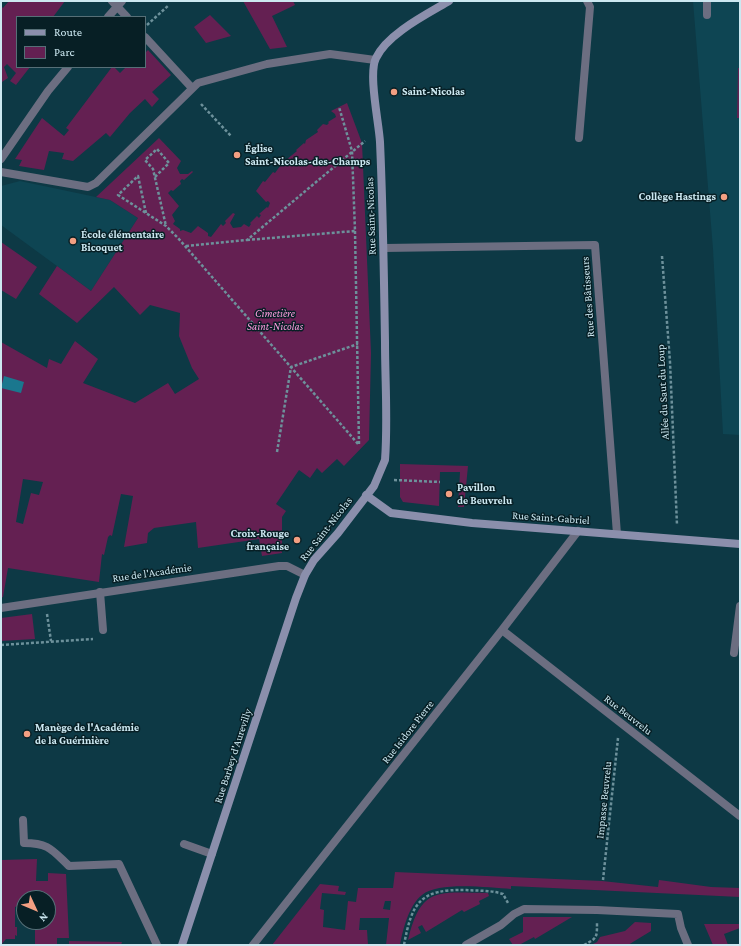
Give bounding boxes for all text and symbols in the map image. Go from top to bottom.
legend [16,16,146,68]
text: Route [54,25,82,39]
text: Parc [54,45,74,59]
place label: Saint-Nicolas [402,85,465,99]
marker: Saint-Nicolas [389,87,399,97]
place label: Église Saint-Nicolas-des-Champs [245,142,370,168]
marker: Église Saint-Nicolas-des-Champs [232,150,242,160]
street label: Rue Saint-Nicolas [363,177,379,255]
place label: Collège Hastings [639,190,716,204]
marker: Collège Hastings [719,192,729,202]
place label: École élémentaire Bicoquet [81,228,164,254]
marker: École élémentaire Bicoquet [68,236,78,246]
street label: Rue des Bâtisseurs [579,256,597,338]
park label: Cimetière Saint-Nicolas [247,307,303,333]
street label: Allée du Saut du Loup [654,344,672,440]
place label: Pavillon de Beuvrelu [457,481,512,507]
marker: Pavillon de Beuvrelu [444,489,454,499]
street label: Rue Saint-Nicolas [297,494,355,564]
street label: Rue Saint-Gabriel [512,509,590,527]
place label: Croix-Rouge française [231,527,289,553]
marker: Croix-Rouge française [292,535,302,545]
street label: Rue de l'Académie [112,561,192,585]
street label: Rue Beuvrelu [601,692,655,738]
street label: Rue Isidore Pierre [379,698,437,766]
street label: Rue Barbey d'Aurevilly [211,707,255,805]
place label: Manège de l'Académie de la Guérinière [35,721,139,747]
marker: Manège de l'Académie de la Guérinière [22,729,32,739]
street label: Impasse Beuvrelu [593,761,615,839]
north arrow [16,890,56,930]
text: N [37,911,51,925]

